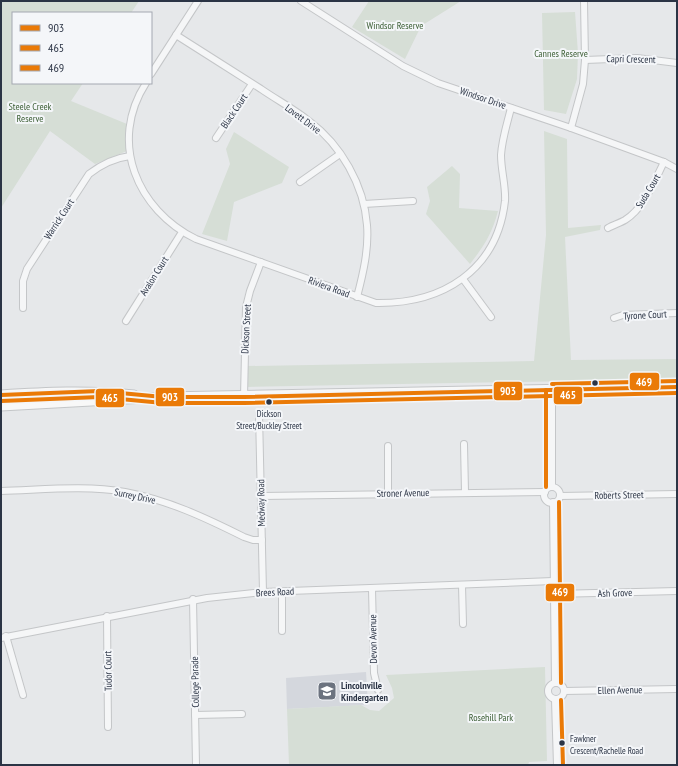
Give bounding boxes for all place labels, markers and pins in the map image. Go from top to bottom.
unlabelled marker [590,378,600,388]
marker: Dickson Street/Buckley Street [264,397,274,407]
place label: Dickson Street/Buckley Street [236,408,302,431]
place label: Lincolnville Kindergarten [341,679,389,704]
school or university icon: Lincolnville Kindergarten [316,680,338,702]
place label: Fawkner Crescent/Rachelle Road [570,733,643,756]
marker: Fawkner Crescent/Rachelle Road [557,738,567,748]

